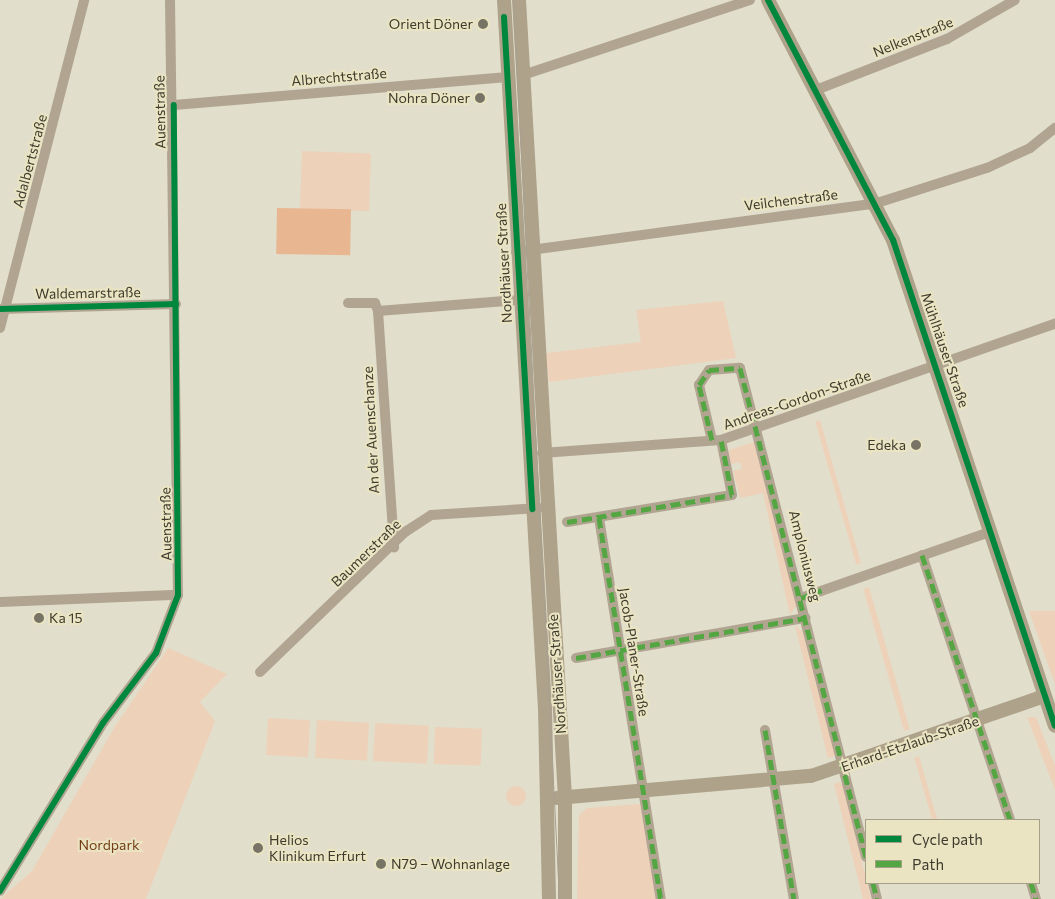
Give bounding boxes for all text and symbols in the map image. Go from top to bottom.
street label: Nelkenstraße [870,13,956,61]
place label: Orient Döner [389,16,473,32]
marker: Orient Döner [477,18,489,30]
street label: Albrechtstraße [291,64,387,90]
street label: Auenstraße [151,75,169,149]
place label: Nohra Döner [388,90,470,106]
marker: Nohra Döner [474,92,486,104]
street label: Adalbertstraße [9,112,51,210]
street label: Veilchenstraße [743,186,839,214]
street label: Nordhäuser Straße [492,203,516,323]
street label: Waldemarstraße [35,284,141,302]
street label: Mühlhäuser Straße [917,290,973,410]
street label: An der Auenschanze [359,366,383,494]
street label: Andreas-Gordon-Straße [721,367,873,433]
place label: Edeka [867,437,906,453]
marker: Edeka [910,439,922,451]
street label: Auenstraße [157,487,175,561]
street label: Amploniusweg [786,509,824,603]
street label: Baumerstraße [328,516,404,590]
street label: Jacob-Planer-Straße [616,587,652,717]
place label: Ka 15 [49,610,82,626]
marker: Ka 15 [33,612,45,624]
street label: Nordhäuser Straße [544,614,570,734]
street label: Erhard-Etzlaub-Straße [839,712,981,776]
legend [865,819,1040,884]
text: Cycle path [912,830,983,848]
place label: Helios Klinikum Erfurt [269,832,366,864]
park label: Nordpark [78,837,140,853]
marker: Helios Klinikum Erfurt [251,841,265,855]
text: Path [912,855,944,873]
place label: N79 – Wohnanlage [391,856,510,872]
marker: N79 – Wohnanlage [375,858,387,870]

